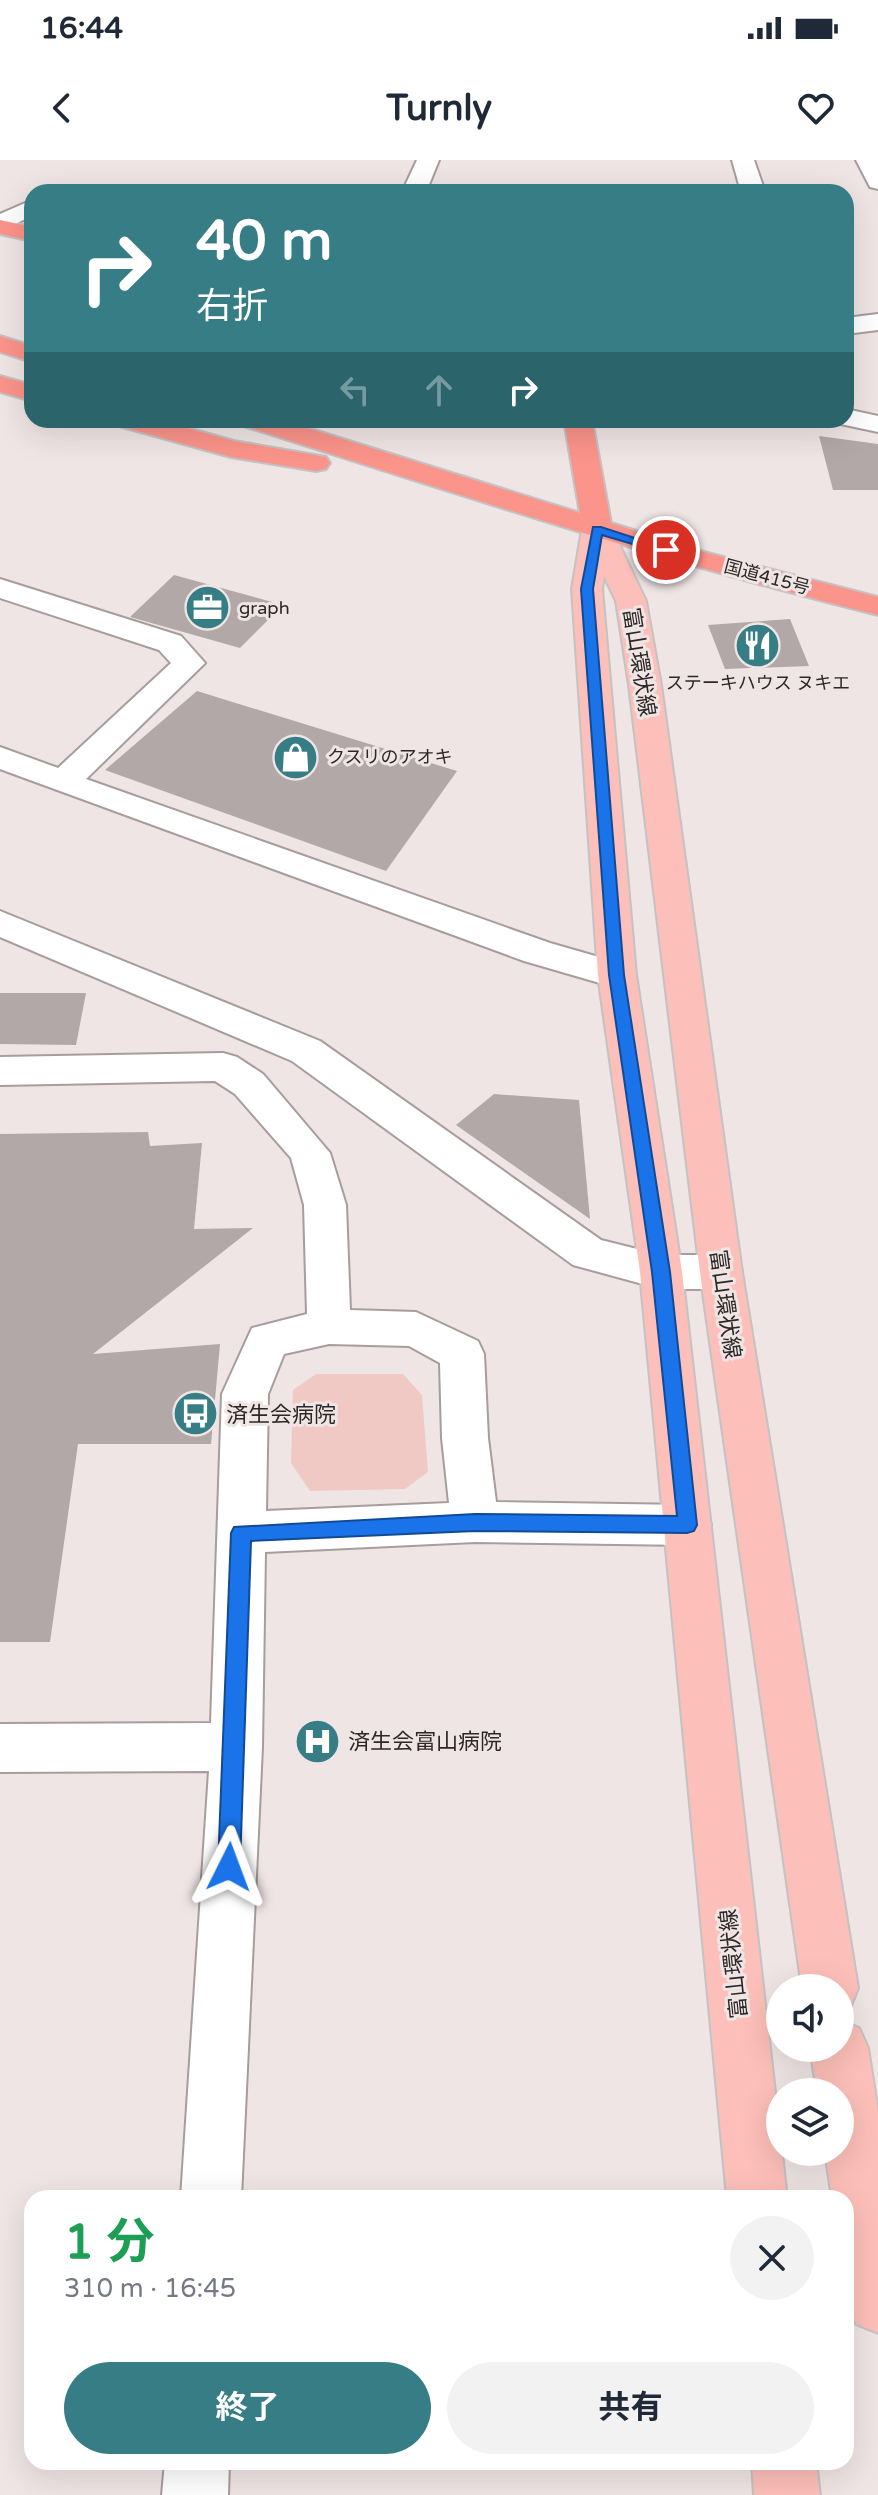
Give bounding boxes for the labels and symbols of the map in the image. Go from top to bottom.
pin [632,516,700,584]
street label: 国道415号 [722,555,812,599]
office icon: graph [184,584,232,632]
place label: graph [239,597,290,619]
street label: 富山環状線 [618,606,660,719]
restaurant icon: ステーキハウス ヌキエ [734,621,782,669]
place label: ステーキハウス ヌキエ [666,672,850,694]
shop icon: クスリのアオキ [272,733,320,781]
place label: クスリのアオキ [327,746,452,768]
street label: 富山環状線 [704,1248,746,1360]
bus stop icon: 済生会病院 [171,1390,219,1438]
place label: 済生会病院 [226,1402,336,1428]
hospital icon: 済生会富山病院 [293,1717,341,1765]
place label: 済生会富山病院 [348,1729,502,1755]
position arrow [187,1825,271,1909]
street label: 富山環状線 [715,1908,753,2020]

